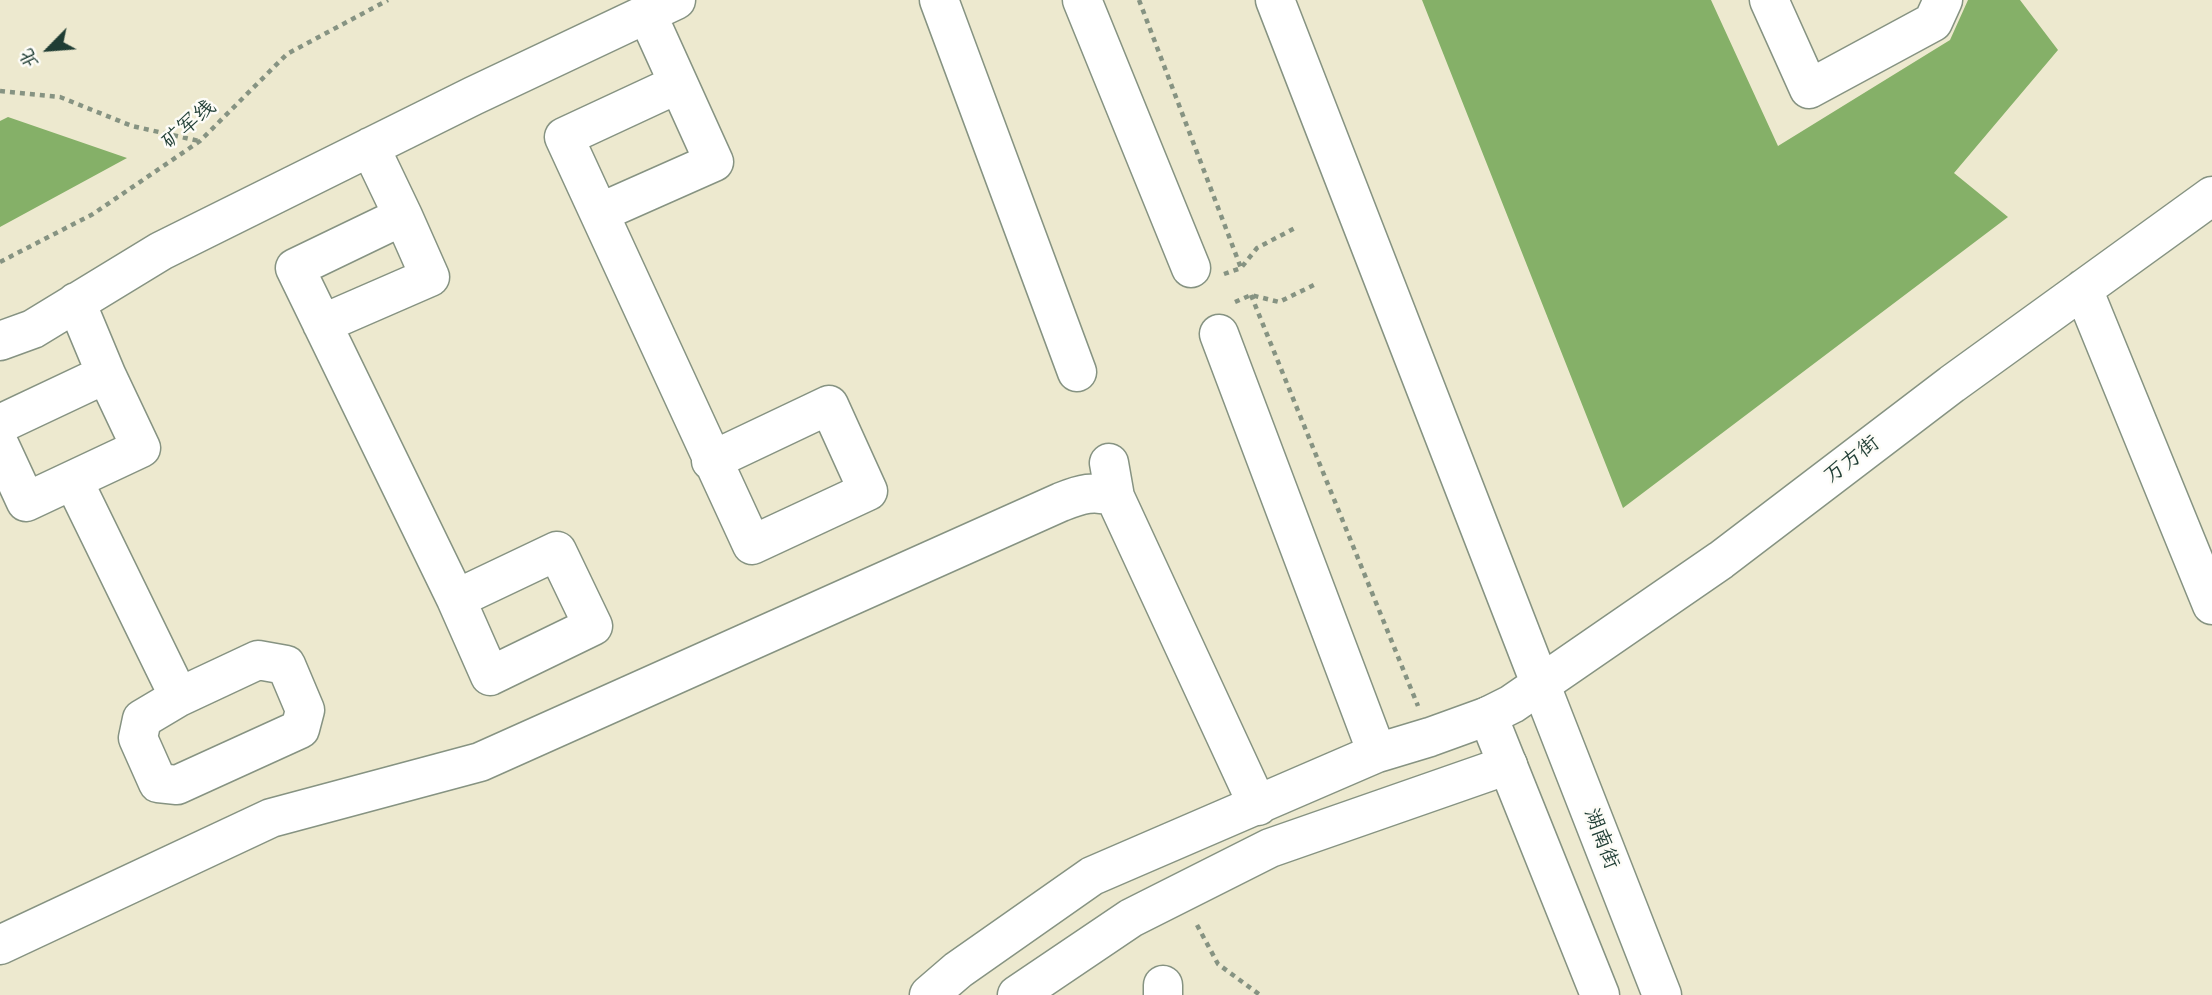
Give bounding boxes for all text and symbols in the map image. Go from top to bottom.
north arrow [14,14,84,84]
text: 北 [15,45,44,72]
street label: 矿军线 [157,95,221,155]
street label: 万方街 [1819,431,1885,489]
street label: 湖南街 [1578,805,1624,873]

